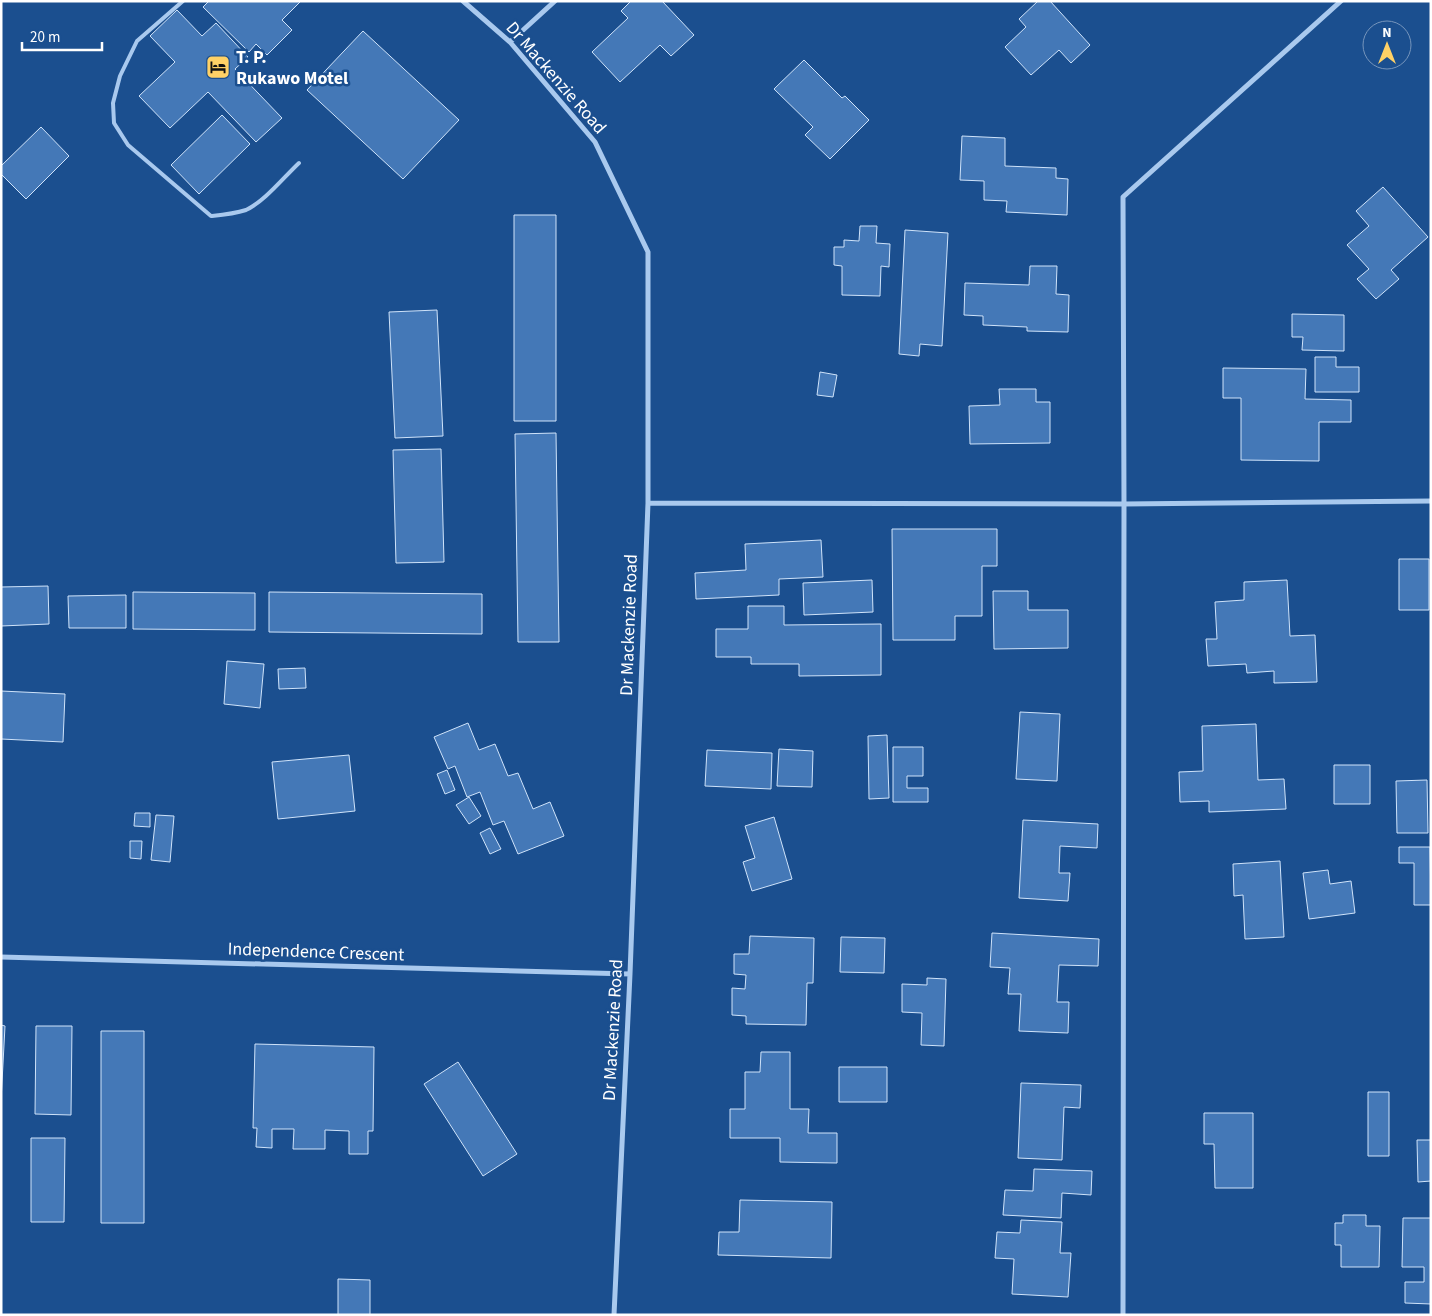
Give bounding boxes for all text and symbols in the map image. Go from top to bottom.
street label: Dr Mackenzie Road [500,16,612,140]
scale bar [22,20,102,52]
north arrow [1362,20,1412,70]
text: N [1382,23,1392,43]
text: 20 m [30,27,60,48]
place label: T. P. Rukawo Motel [236,45,348,91]
hotel icon: T. P. Rukawo Motel [205,54,231,80]
street label: Dr Mackenzie Road [614,554,644,696]
street label: Independence Crescent [227,936,405,968]
street label: Dr Mackenzie Road [597,958,629,1102]

